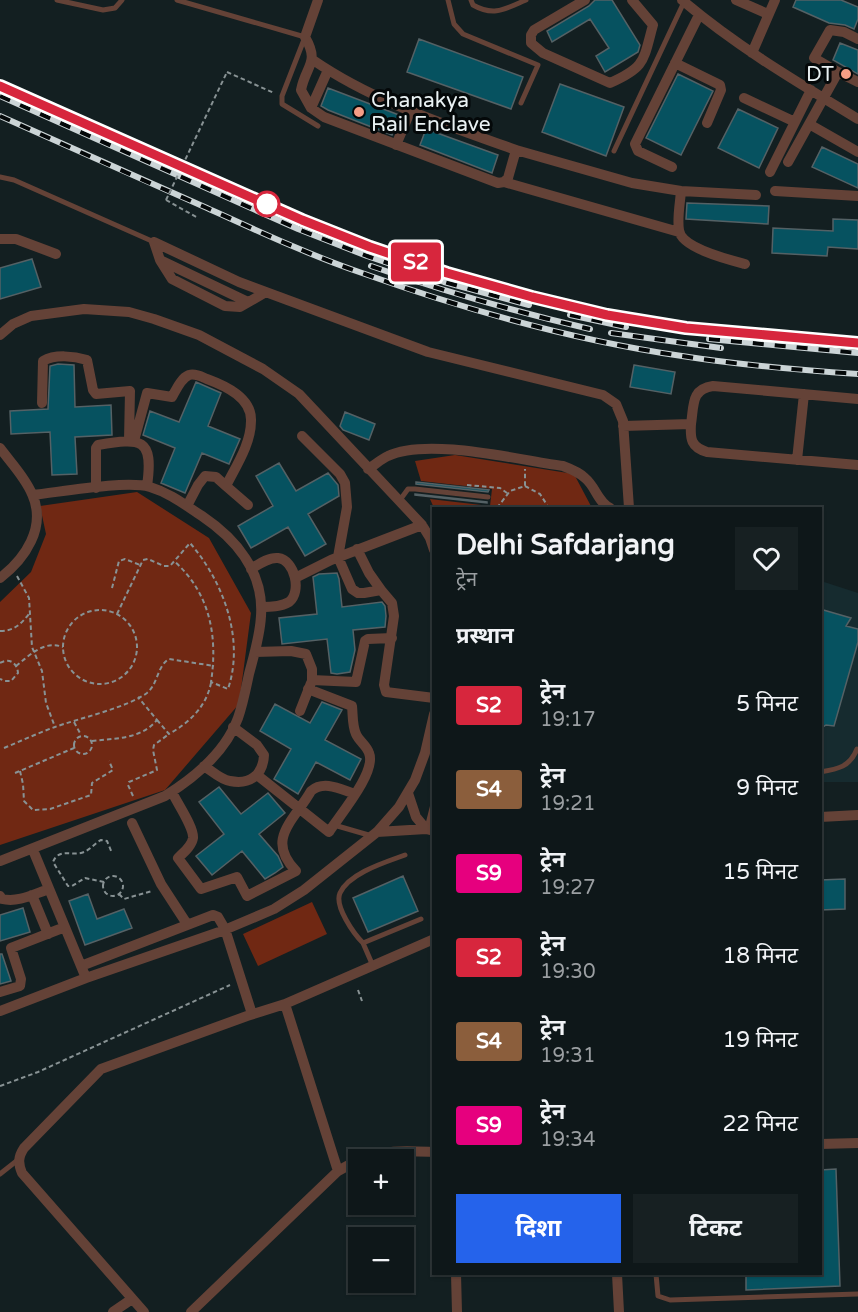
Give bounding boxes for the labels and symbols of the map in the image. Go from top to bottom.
place label: DT [806,62,834,87]
marker: DT [839,67,853,81]
place label: Chanakya Rail Enclave [371,88,491,137]
marker: Chanakya Rail Enclave [352,105,366,119]
unlabelled marker [254,191,280,217]
line badge: S2 [389,242,443,282]

